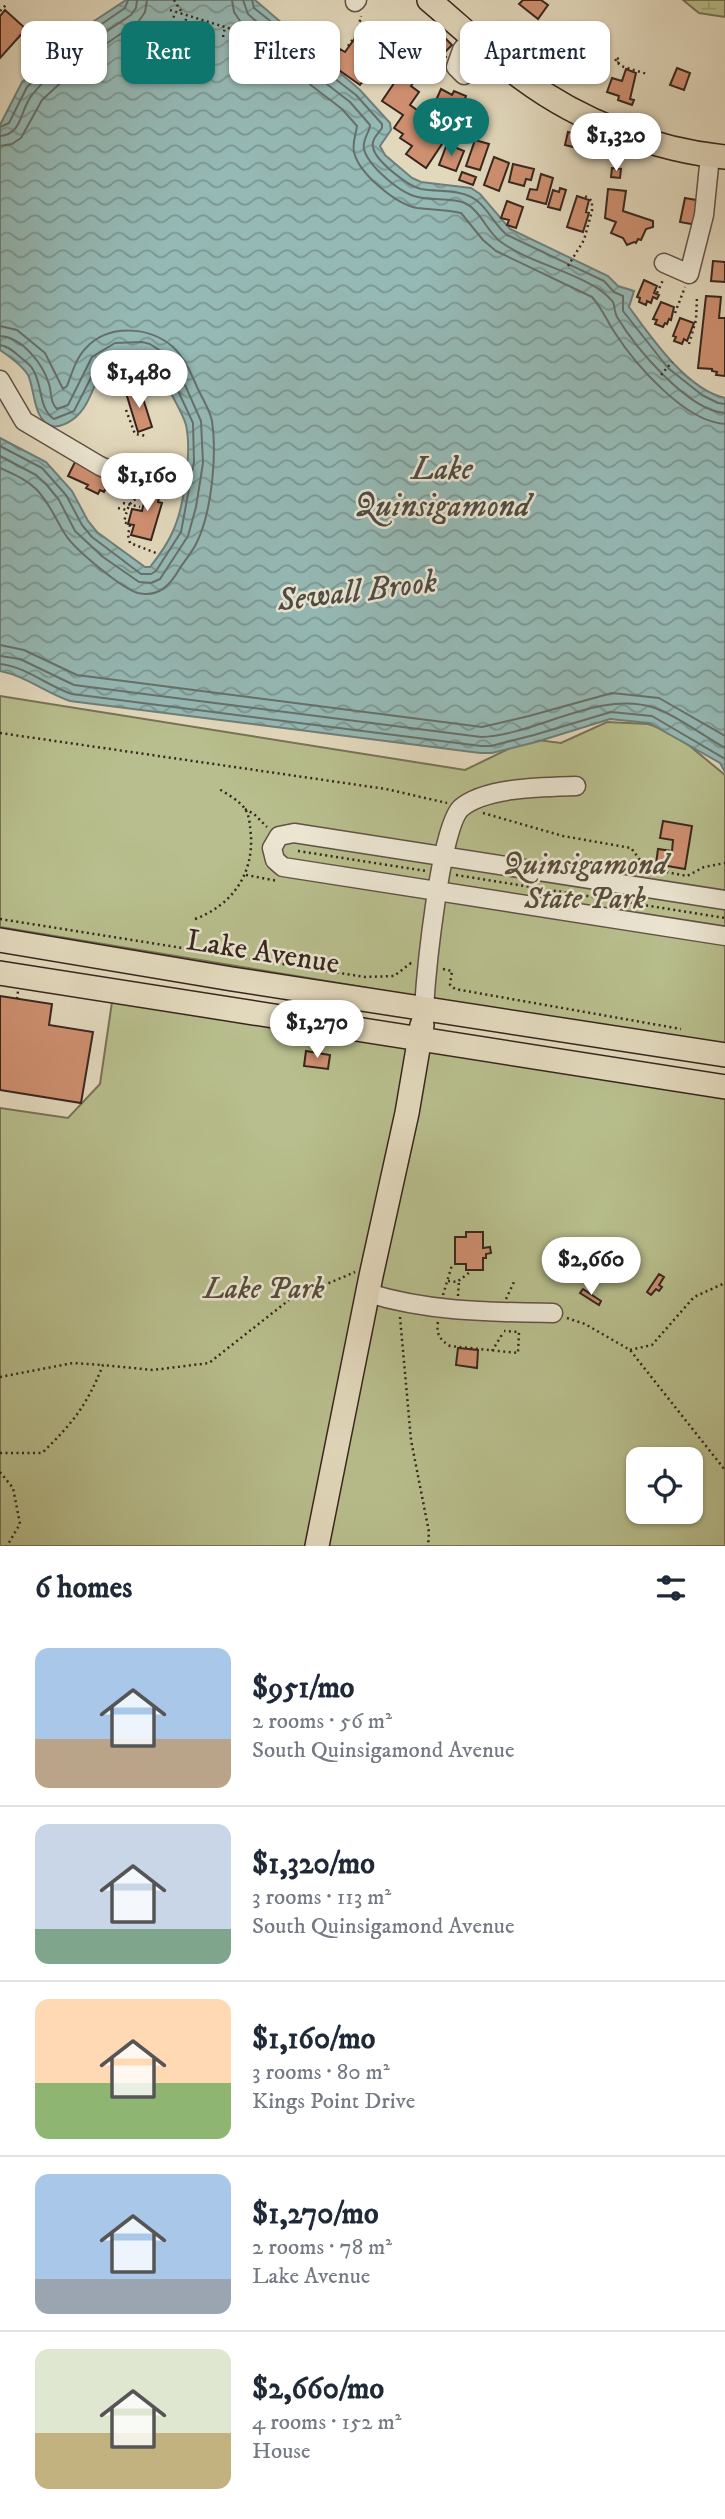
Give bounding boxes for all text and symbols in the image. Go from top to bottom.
chip: Buy [21,21,107,84]
chip: Rent [121,21,215,84]
chip: Filters [229,21,340,84]
chip: New [354,21,446,84]
chip: Apartment [460,21,610,84]
pin: $951 [410,99,492,158]
text: $951 [429,106,473,135]
pin: $1,320 [559,114,673,173]
text: $1,320 [586,121,646,150]
pin: $1,480 [82,350,196,410]
text: $1,480 [107,358,171,387]
water label: Lake Quinsigamond [354,450,535,527]
pin: $1,160 [90,454,204,513]
text: $1,160 [117,461,177,490]
water label: Sewall Brook [274,562,440,622]
park label: Quinsigamond State Park [503,847,672,918]
street label: Lake Avenue [184,922,342,983]
pin: $1,270 [260,1000,374,1060]
text: $1,270 [286,1008,348,1037]
pin: $2,660 [534,1238,648,1297]
text: $2,660 [558,1245,624,1274]
park label: Lake Park [202,1271,325,1308]
map controls [626,1447,703,1524]
button: locate [626,1447,703,1524]
icon: filters [652,1569,690,1607]
text: 6 homes [35,1570,132,1607]
text: $951/mo [252,1670,354,1707]
icon: home [91,1676,175,1760]
text: 2 rooms · 56 m² [252,1707,392,1736]
text: South Quinsigamond Avenue [252,1736,514,1765]
text: $1,320/mo [252,1846,375,1883]
icon: home [91,1852,175,1936]
text: 3 rooms · 113 m² [252,1883,391,1912]
text: South Quinsigamond Avenue [252,1912,514,1941]
text: $1,160/mo [252,2021,375,2058]
icon: home [91,2027,175,2111]
text: 3 rooms · 80 m² [252,2058,390,2087]
text: Kings Point Drive [252,2087,415,2116]
text: $1,270/mo [252,2196,379,2233]
icon: home [91,2202,175,2286]
text: 2 rooms · 78 m² [252,2233,392,2262]
text: Lake Avenue [252,2262,370,2291]
text: $2,660/mo [252,2371,384,2408]
icon: home [91,2377,175,2461]
text: 4 rooms · 152 m² [252,2408,401,2437]
text: House [252,2437,310,2466]

